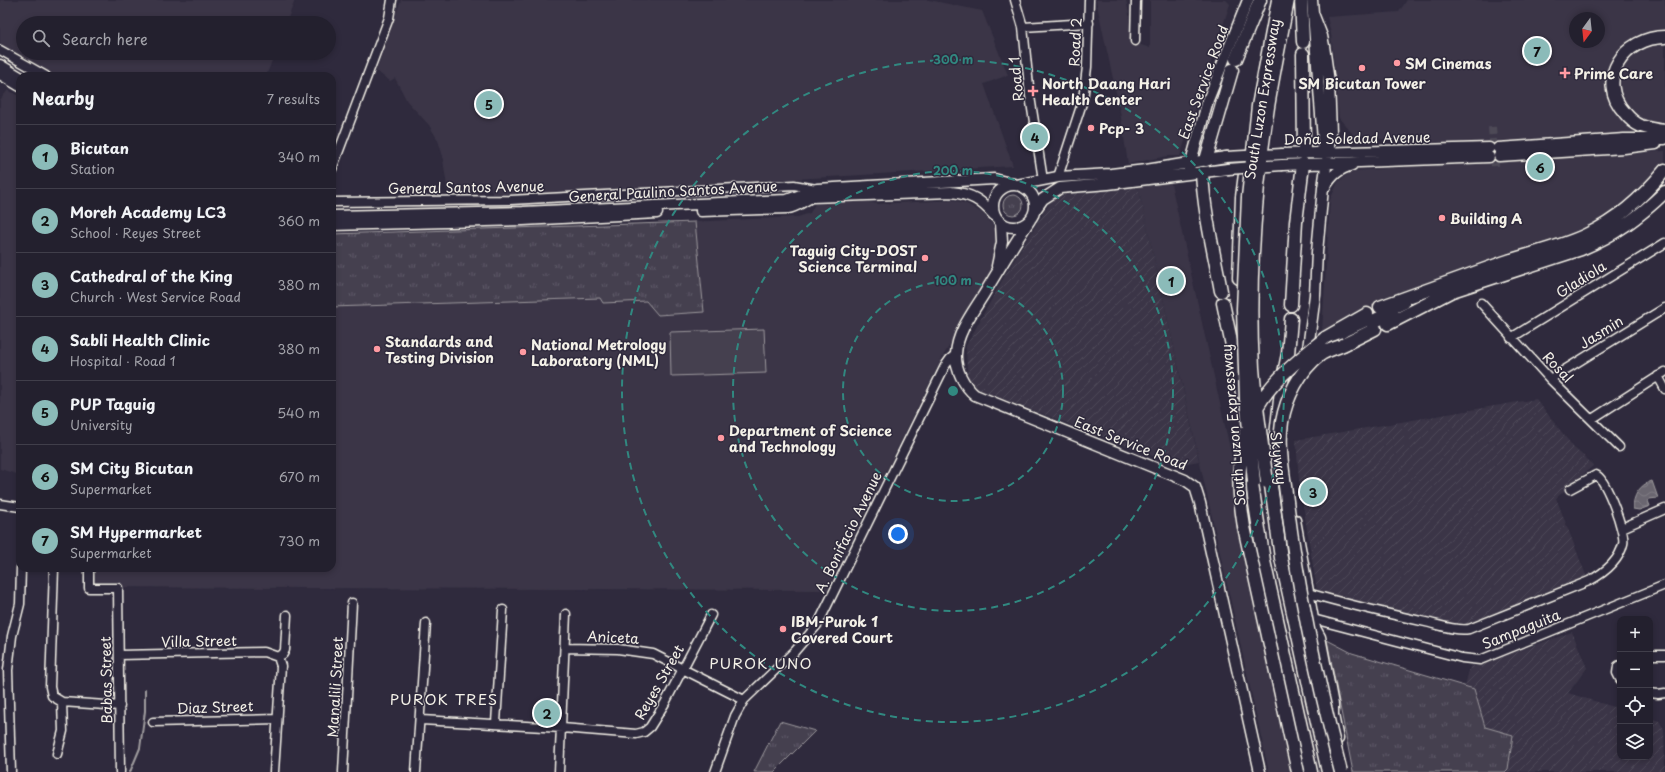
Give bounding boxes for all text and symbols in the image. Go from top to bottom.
north arrow [1569,12,1605,48]
search box [16,16,336,60]
street label: Road 2 [1063,17,1087,67]
street label: South Luzon Expressway [1239,17,1285,181]
street label: East Service Road [1173,22,1233,142]
icon: search [30,27,52,49]
text: Search here [62,27,148,50]
pin: 7 [1524,36,1550,66]
text: 300 m [933,50,973,68]
place label: SM Cinemas [1405,53,1492,74]
street label: Road 1 [1003,56,1029,102]
marker: SM Cinemas [1392,58,1402,68]
marker: SM Bicutan Tower [1357,63,1367,73]
place label: Prime Care [1574,63,1654,84]
marker: Prime Care [1559,67,1571,79]
place label: North Daang Hari Health Center [1042,73,1171,110]
place label: SM Bicutan Tower [1298,73,1427,94]
text: Nearby [32,85,94,111]
marker: North Daang Hari Health Center [1027,85,1039,97]
text: 7 results [267,89,320,108]
pin: 5 [476,89,502,119]
place label: Pcp- 3 [1099,118,1144,139]
pin: 4 [1022,122,1048,152]
marker: Pcp- 3 [1086,123,1096,133]
street label: Doña Soledad Avenue [1283,126,1431,150]
text: Bicutan [70,136,129,159]
text: 1 [42,147,48,166]
text: 340 m [277,147,320,166]
pin: 6 [1527,152,1553,182]
text: Station [70,159,115,178]
text: 200 m [933,161,973,179]
street label: General Santos Avenue [388,175,545,199]
street label: General Paulino Santos Avenue [568,175,779,207]
text: Moreh Academy LC3 [70,200,226,223]
place label: Building A [1450,208,1522,229]
text: 2 [40,211,50,230]
text: 360 m [277,211,320,230]
marker: Building A [1437,213,1447,223]
text: School · Reyes Street [70,223,201,242]
place label: Taguig City-DOST Science Terminal [790,240,918,277]
marker: Taguig City-DOST Science Terminal [920,253,930,263]
street label: Gladiola [1552,255,1610,303]
text: Cathedral of the King [70,264,233,287]
pin: 1 [1158,266,1184,296]
text: 100 m [934,271,972,289]
text: 3 [41,275,49,294]
text: 380 m [277,275,320,294]
text: Church · West Service Road [70,287,241,306]
street label: Jasmin [1575,310,1627,354]
text: Sabli Health Clinic [70,328,210,351]
place label: Standards and Testing Division [385,331,494,368]
place label: National Metrology Laboratory (NML) [531,334,666,371]
text: 4 [41,339,49,358]
text: 380 m [277,339,320,358]
street label: South Luzon Expressway [1215,343,1251,507]
marker: Standards and Testing Division [372,344,382,354]
marker: National Metrology Laboratory (NML) [518,347,528,357]
street label: Rosal [1538,347,1578,387]
text: Hospital · Road 1 [70,351,176,370]
centre of rings [946,384,960,398]
text: PUP Taguig [70,392,155,415]
text: 5 [41,403,49,422]
text: 540 m [277,403,320,422]
street label: East Service Road [1071,411,1191,475]
text: University [70,415,132,434]
place label: Department of Science and Technology [729,420,892,457]
street label: Skyway [1265,430,1293,486]
marker: Department of Science and Technology [716,433,726,443]
text: SM City Bicutan [70,456,193,479]
text: 6 [40,467,50,486]
text: 670 m [279,467,320,486]
street label: A. Bonifacio Avenue [809,467,887,596]
pin: 3 [1300,477,1326,507]
text: Supermarket [70,479,152,498]
text: SM Hypermarket [70,520,202,543]
your location [888,524,908,544]
text: 7 [41,531,49,550]
text: 730 m [279,531,320,550]
text: Supermarket [70,543,152,562]
street label: Sampaguita [1479,604,1564,654]
place label: IBM-Purok 1 Covered Court [791,611,893,648]
map controls [1617,616,1653,760]
button: + [1617,616,1653,652]
marker: IBM-Purok 1 Covered Court [778,624,788,634]
street label: Aniceta [586,625,640,649]
street label: Villa Street [161,630,237,652]
street label: Babas Street [95,636,117,724]
street label: Manalili Street [322,636,348,738]
street label: Reyes Street [629,640,689,723]
district label: PUROK UNO [709,651,813,674]
button: − [1617,652,1653,688]
district label: PUROK TRES [390,687,498,710]
button: locate [1617,688,1653,724]
street label: Diaz Street [176,695,254,719]
pin: 2 [534,698,560,728]
button: layers [1617,724,1653,760]

